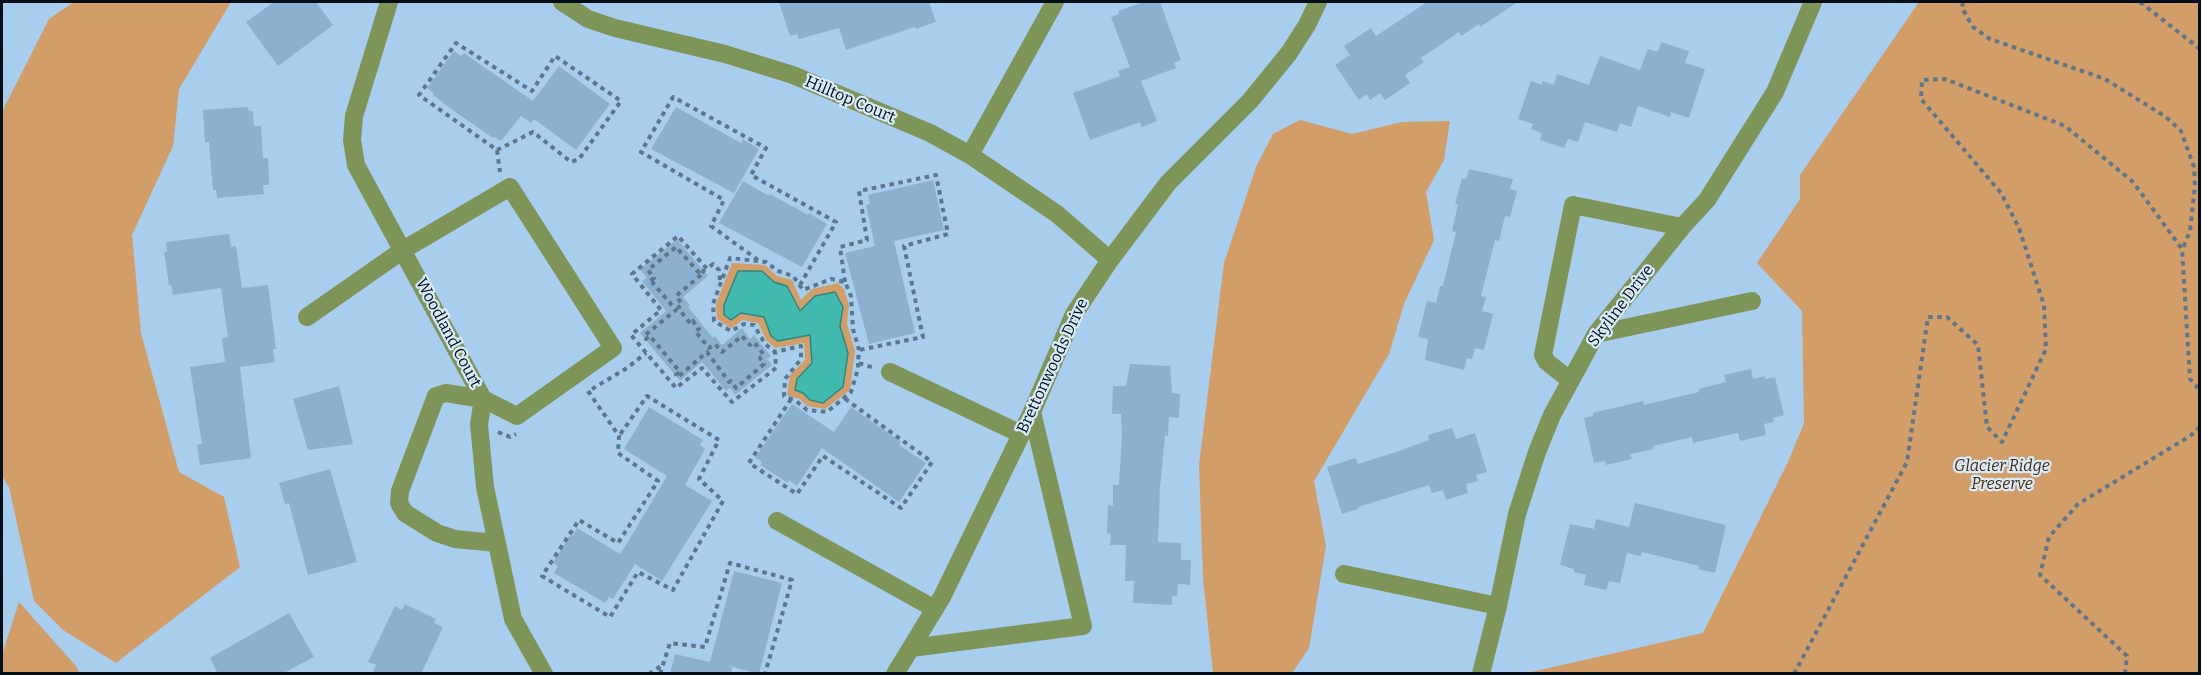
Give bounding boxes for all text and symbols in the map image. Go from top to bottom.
street label: Hilltop Court [802,72,898,128]
street label: Skyline Drive [1584,261,1658,351]
street label: Woodland Court [411,275,485,391]
street label: Brettonwoods Drive [1013,296,1093,436]
park label: Glacier Ridge Preserve [1954,457,2050,495]

